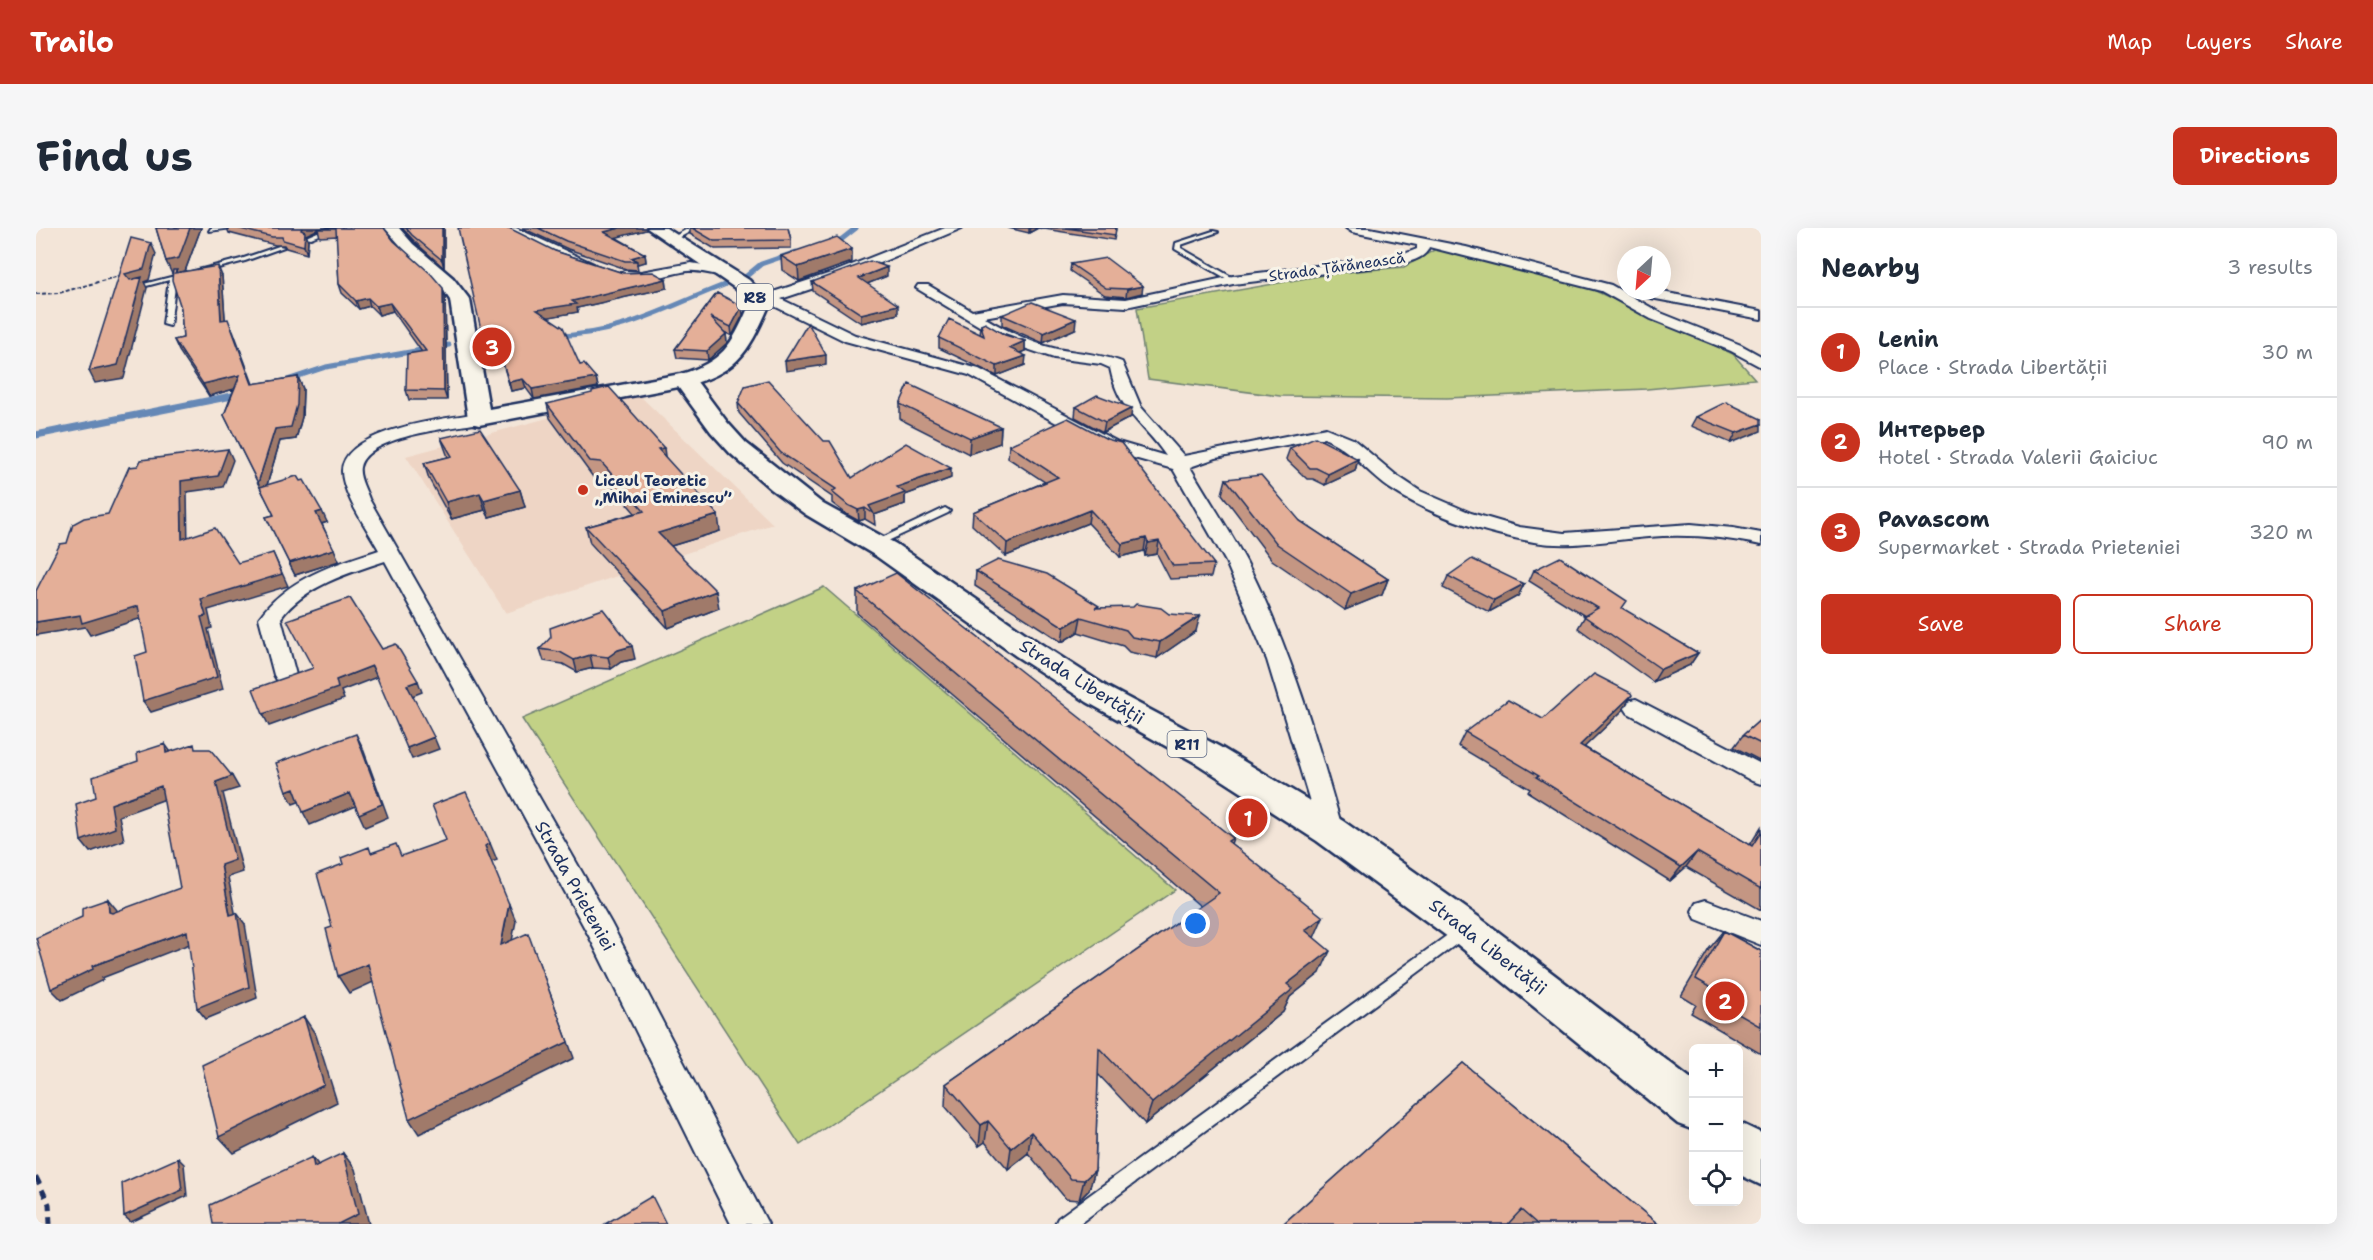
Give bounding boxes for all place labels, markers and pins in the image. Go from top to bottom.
pin: 3 [472,324,512,370]
place label: Liceul Teoretic „Mihai Eminescu” [595,471,732,508]
marker: Liceul Teoretic „Mihai Eminescu” [576,483,590,497]
pin: 1 [1228,796,1268,840]
pin: 2 [1706,978,1744,1024]

